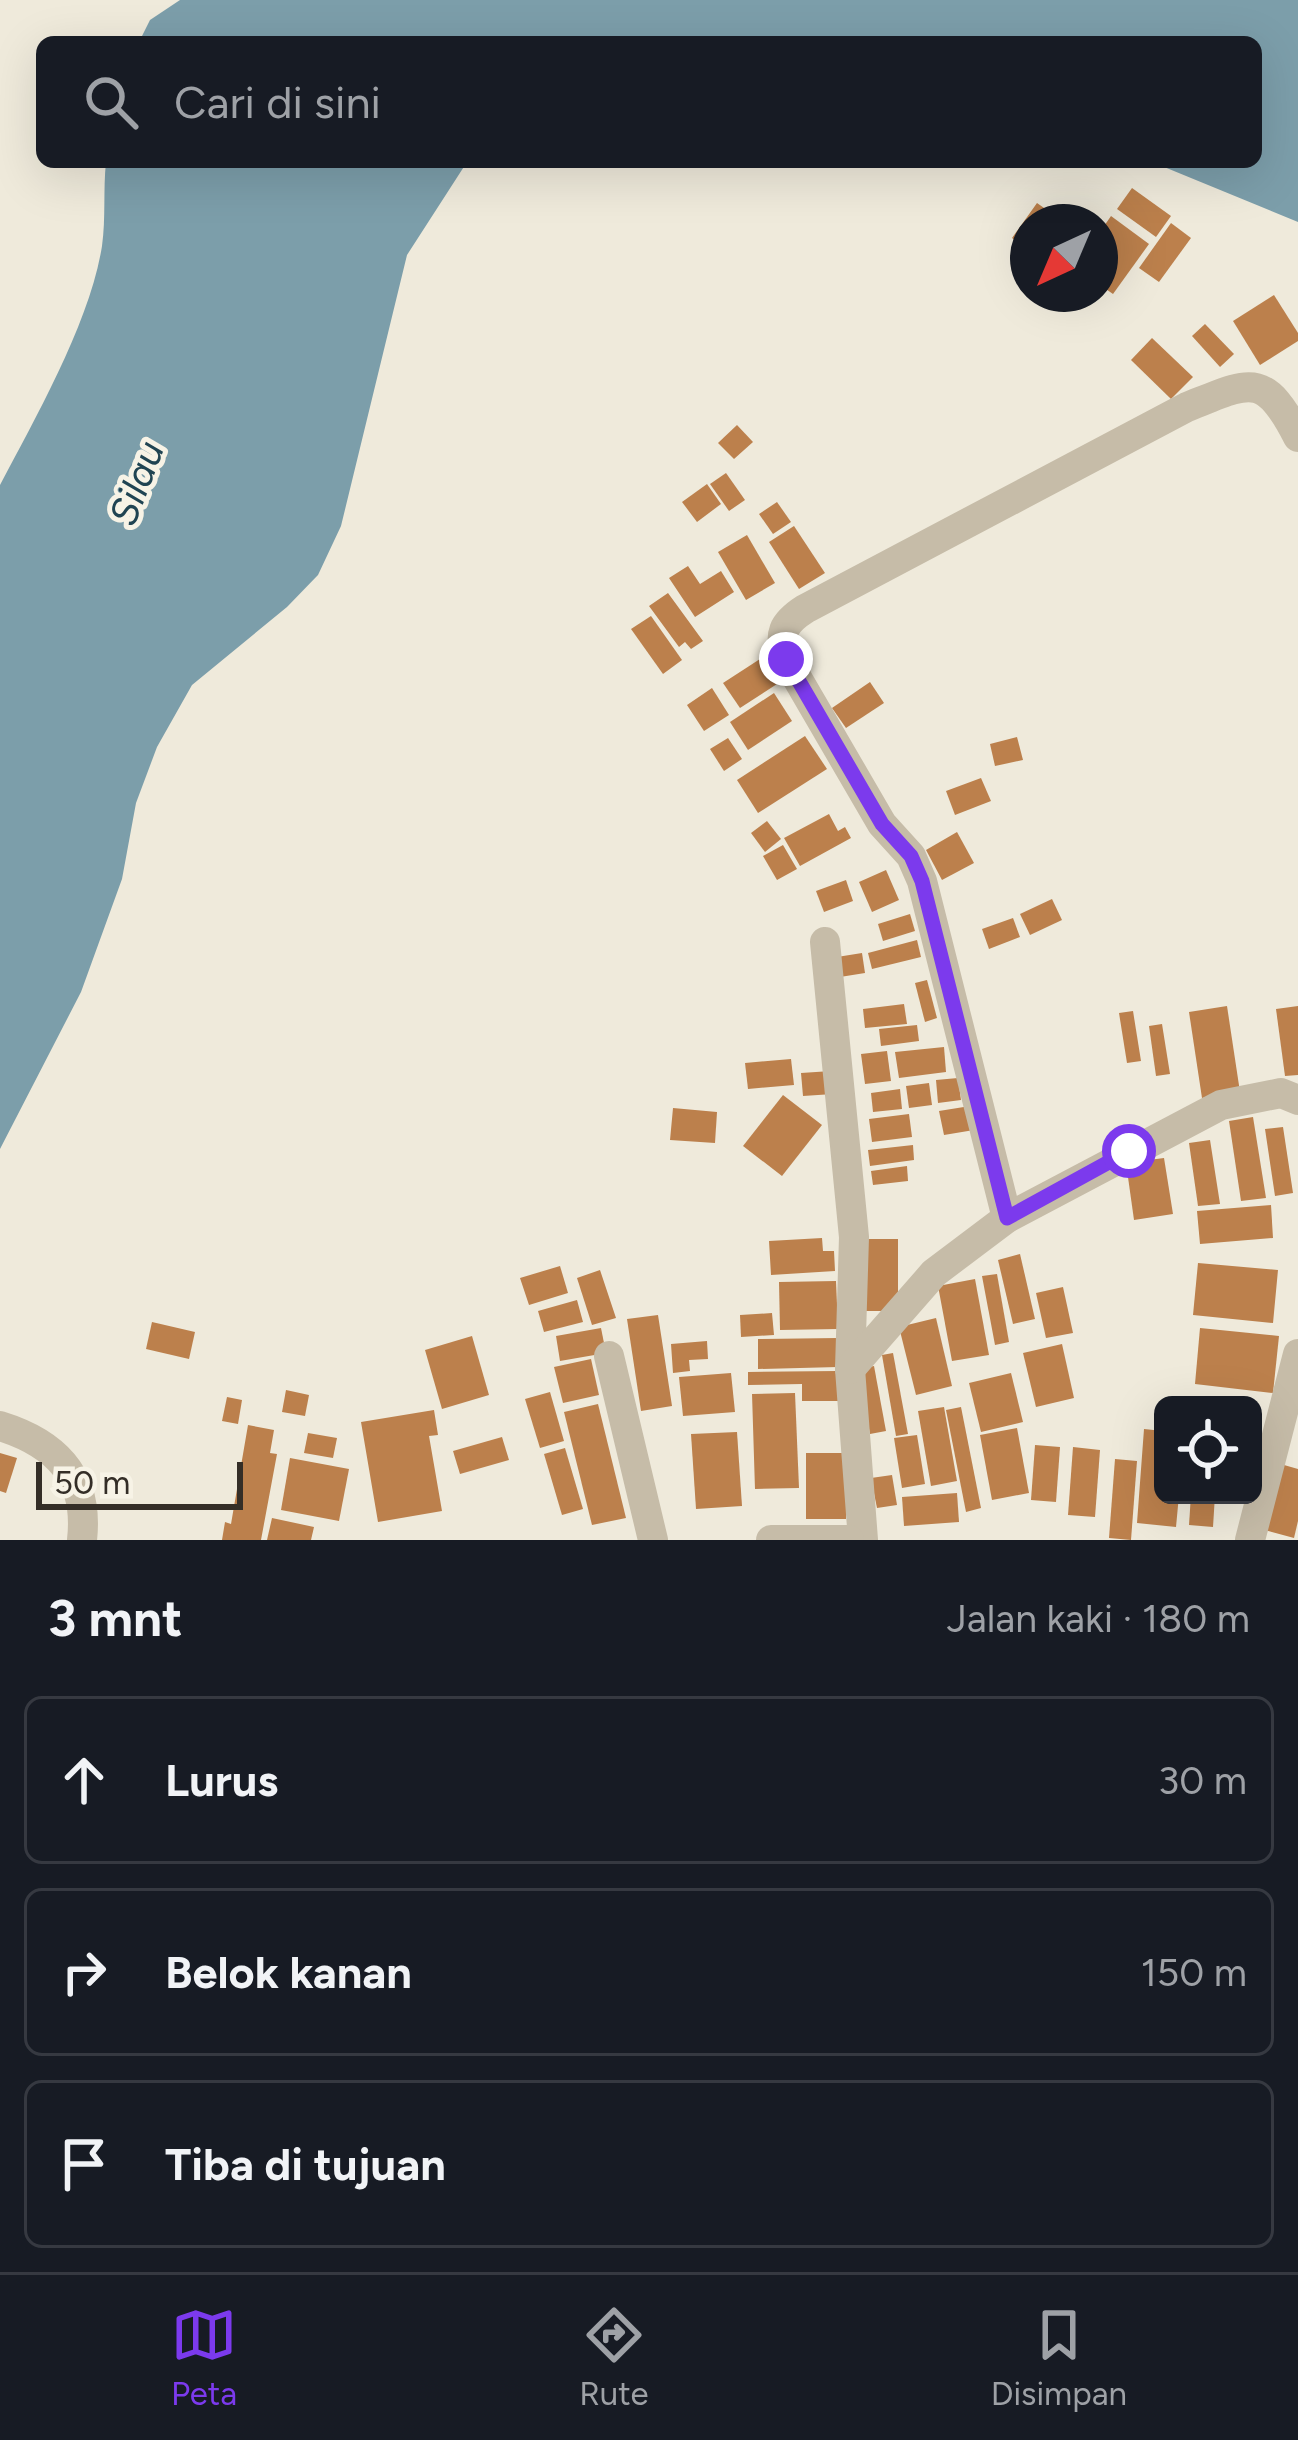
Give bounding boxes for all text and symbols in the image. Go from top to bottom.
search box [36,36,1262,168]
icon: search [78,69,144,135]
text: Cari di sini [174,75,381,129]
north arrow [1010,204,1118,312]
water label: Silau [99,434,174,532]
route end [759,632,813,686]
route start [1102,1124,1156,1178]
map controls [1154,1396,1262,1504]
button: locate [1154,1396,1262,1504]
scale bar [36,1456,243,1509]
text: 50 m [54,1463,130,1502]
text: 3 mnt [48,1588,182,1649]
text: Jalan kaki · 180 m [947,1595,1250,1642]
icon: ahead [51,1747,117,1813]
text: Lurus [165,1753,278,1807]
text: 30 m [1158,1757,1247,1804]
icon: right [51,1939,117,2005]
text: Belok kanan [165,1945,412,1999]
text: 150 m [1141,1949,1247,1996]
icon: arrive [51,2131,117,2197]
text: Tiba di tujuan [165,2137,446,2191]
tab: Peta [171,2302,237,2413]
tab: Rute [579,2302,649,2413]
tab: Disimpan [991,2302,1127,2413]

